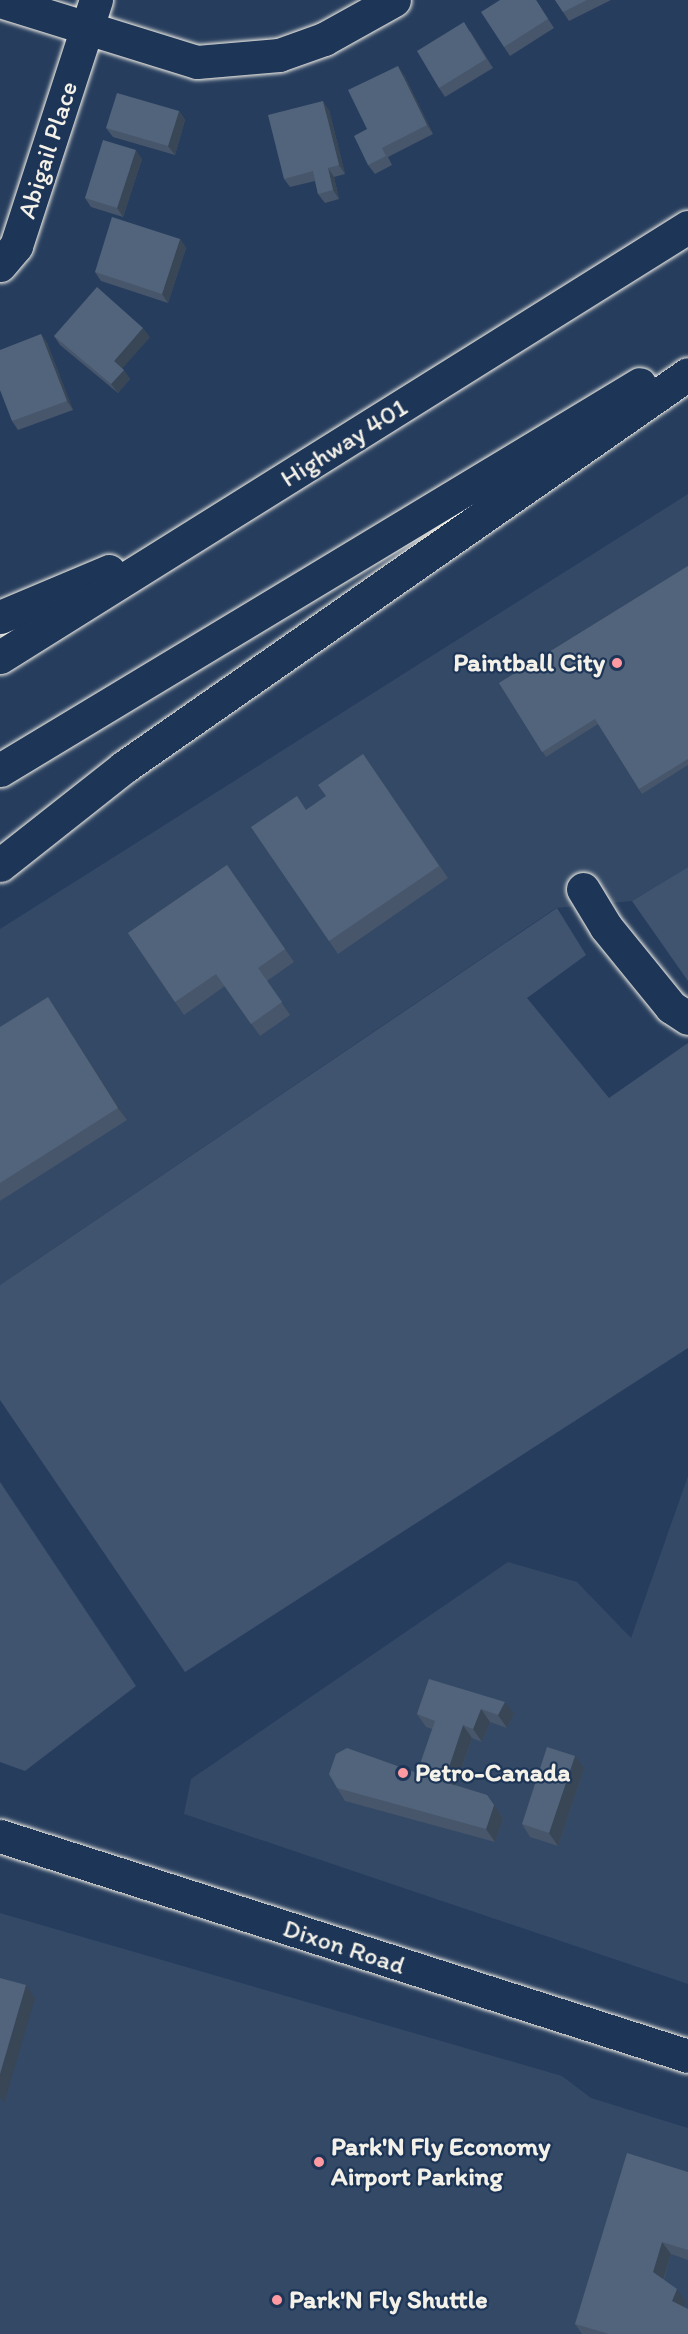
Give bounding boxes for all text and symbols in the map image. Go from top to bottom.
street label: Abigail Place [11,77,85,223]
street label: Highway 401 [275,392,413,494]
place label: Paintball City [453,647,605,679]
marker: Paintball City [610,656,624,670]
place label: Petro-Canada [415,1757,570,1789]
marker: Petro-Canada [396,1766,410,1780]
street label: Dixon Road [279,1913,409,1981]
place label: Park'N Fly Economy Airport Parking [331,2131,550,2192]
marker: Park'N Fly Economy Airport Parking [312,2155,326,2169]
place label: Park'N Fly Shuttle [289,2284,488,2316]
marker: Park'N Fly Shuttle [270,2293,284,2307]

